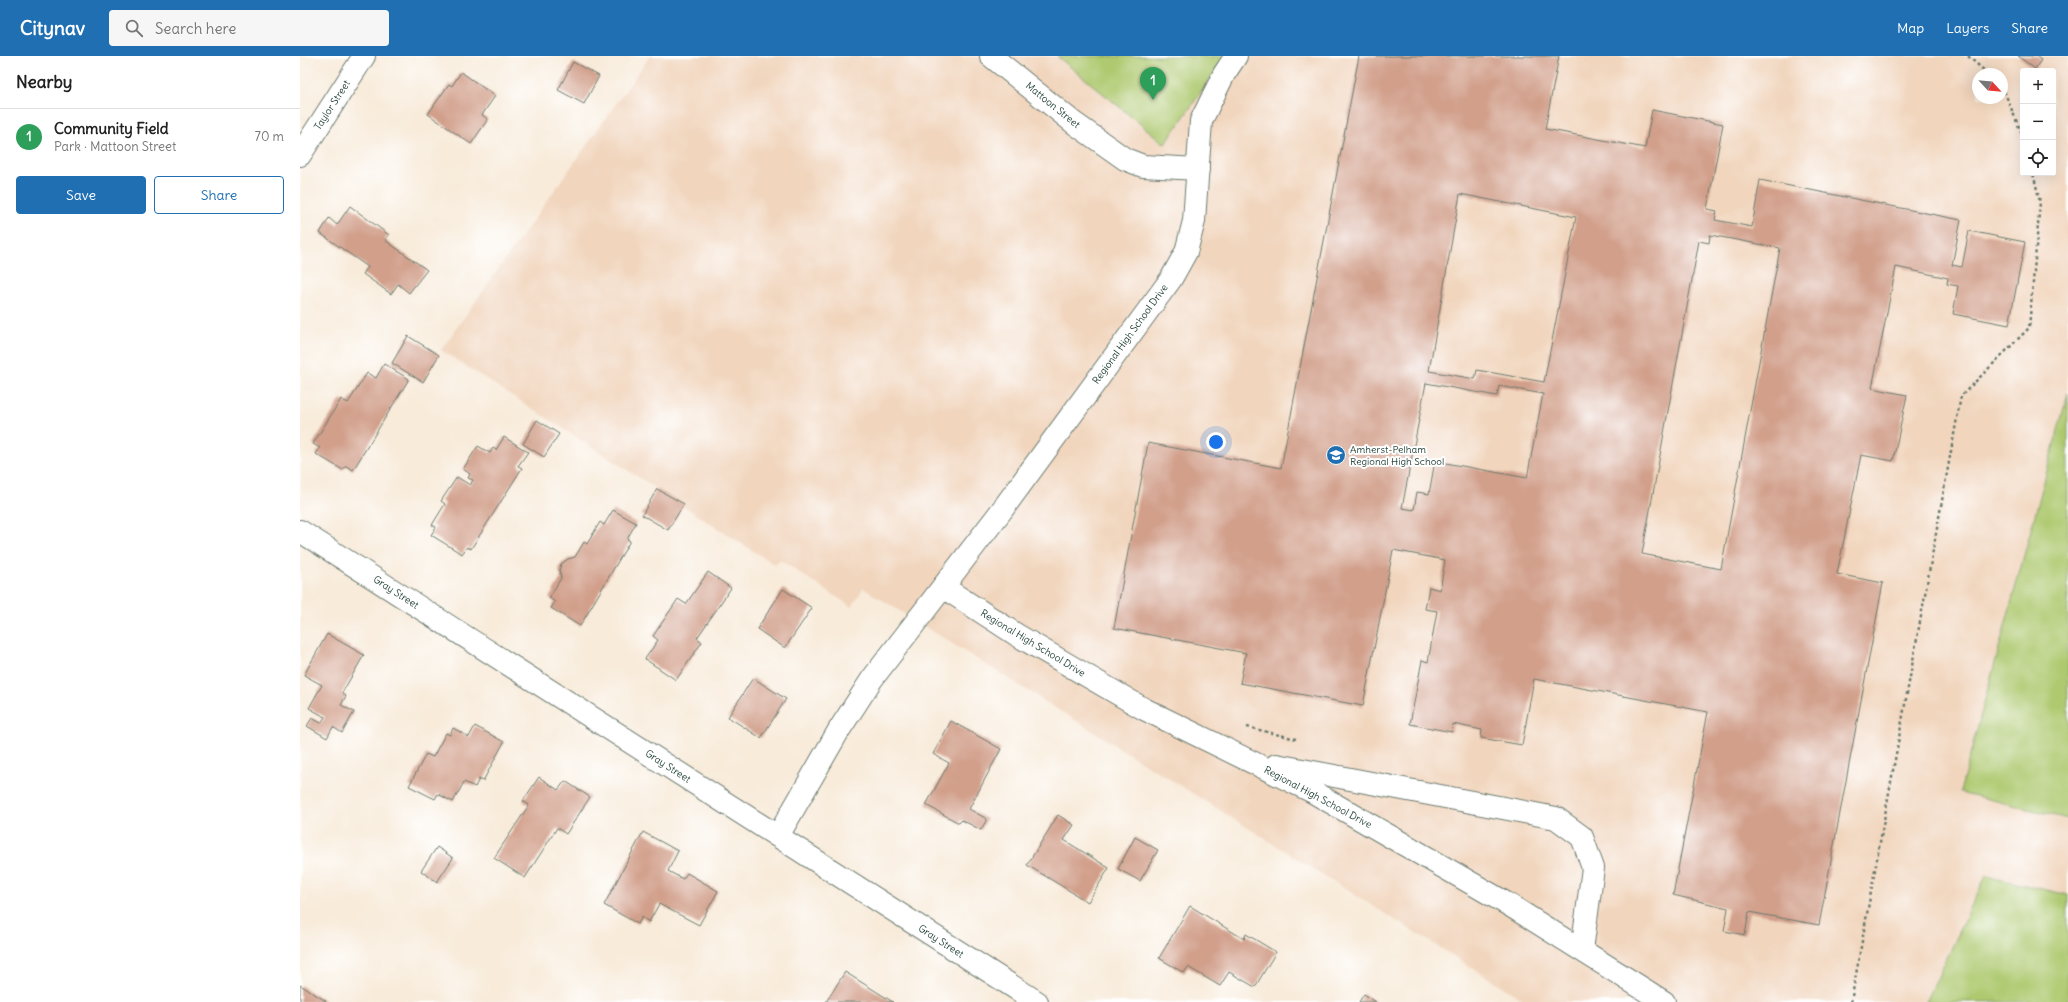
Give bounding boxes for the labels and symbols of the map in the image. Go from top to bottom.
pin: 1 [1140,67,1166,100]
north arrow [1972,68,2008,104]
street label: Taylor Street [311,77,353,132]
street label: Mattoon Street [1023,79,1083,131]
street label: Regional High School Drive [1089,282,1171,386]
your location [1206,432,1226,452]
place label: Amherst-Pelham Regional High School [1350,443,1444,468]
school or university icon: Amherst-Pelham Regional High School [1325,444,1347,466]
street label: Gray Street [371,572,422,612]
street label: Regional High School Drive [978,606,1088,680]
street label: Gray Street [643,746,694,786]
street label: Regional High School Drive [1262,763,1374,831]
street label: Gray Street [916,921,967,961]

